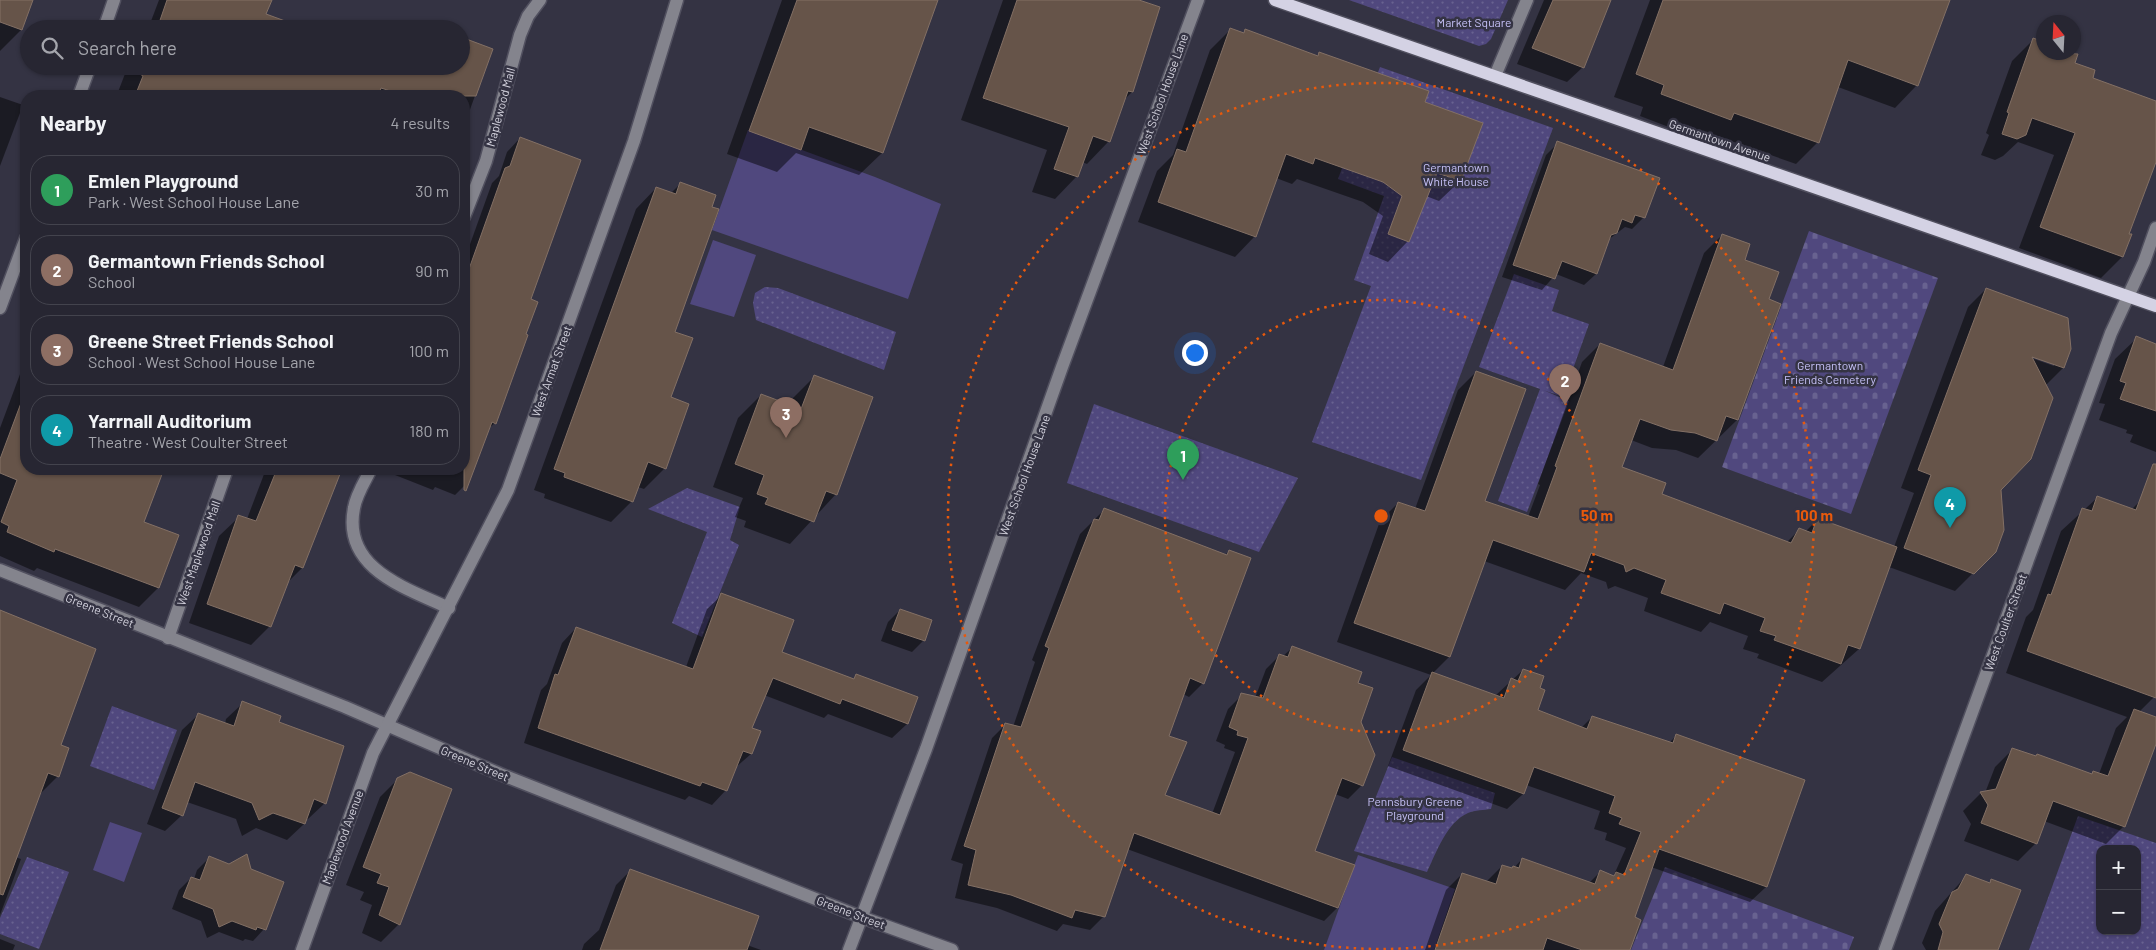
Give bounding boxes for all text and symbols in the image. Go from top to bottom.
park label: Market Square [1437,15,1511,29]
north arrow [2036,15,2081,60]
search box [20,20,470,75]
street label: West School House Lane [1134,32,1190,156]
icon: search [38,34,66,62]
text: Search here [78,36,177,59]
street label: Maplewood Mall [483,66,517,148]
text: Nearby [40,110,106,135]
text: 4 results [390,113,450,132]
street label: Germantown Avenue [1667,116,1773,164]
park label: Germantown White House [1423,160,1489,188]
text: Emlen Playground [88,169,238,192]
text: 1 [54,181,60,200]
text: 30 m [415,181,449,200]
text: Park · West School House Lane [88,192,300,211]
text: Germantown Friends School [88,249,324,272]
text: 2 [53,261,61,280]
text: 90 m [415,261,449,280]
text: School [88,272,135,291]
street label: West Armat Street [528,324,574,418]
text: Greene Street Friends School [88,329,334,352]
your location [1182,340,1208,366]
text: 3 [53,341,61,360]
text: 100 m [409,341,449,360]
text: School · West School House Lane [88,352,315,371]
park label: Germantown Friends Cemetery [1784,358,1877,386]
pin: 2 [1549,364,1581,405]
pin: 3 [770,397,802,438]
text: Yarrnall Auditorium [88,409,251,432]
street label: West School House Lane [996,413,1052,537]
text: 4 [52,421,62,440]
text: 180 m [410,421,449,440]
text: Theatre · West Coulter Street [88,432,288,451]
pin: 1 [1167,439,1199,480]
pin: 4 [1934,487,1966,528]
street label: West Maplewood Mall [174,499,222,607]
text: 50 m [1581,506,1613,524]
text: 100 m [1795,506,1833,524]
centre of rings [1372,507,1390,525]
street label: West Coulter Street [1981,572,2029,672]
street label: Greene Street [64,590,136,630]
street label: Greene Street [439,742,511,784]
street label: Maplewood Avenue [319,788,365,886]
park label: Pennsbury Greene Playground [1368,794,1462,822]
map controls [2096,845,2141,935]
button: + [2096,845,2141,890]
button: − [2096,890,2141,935]
street label: Greene Street [815,892,887,932]

